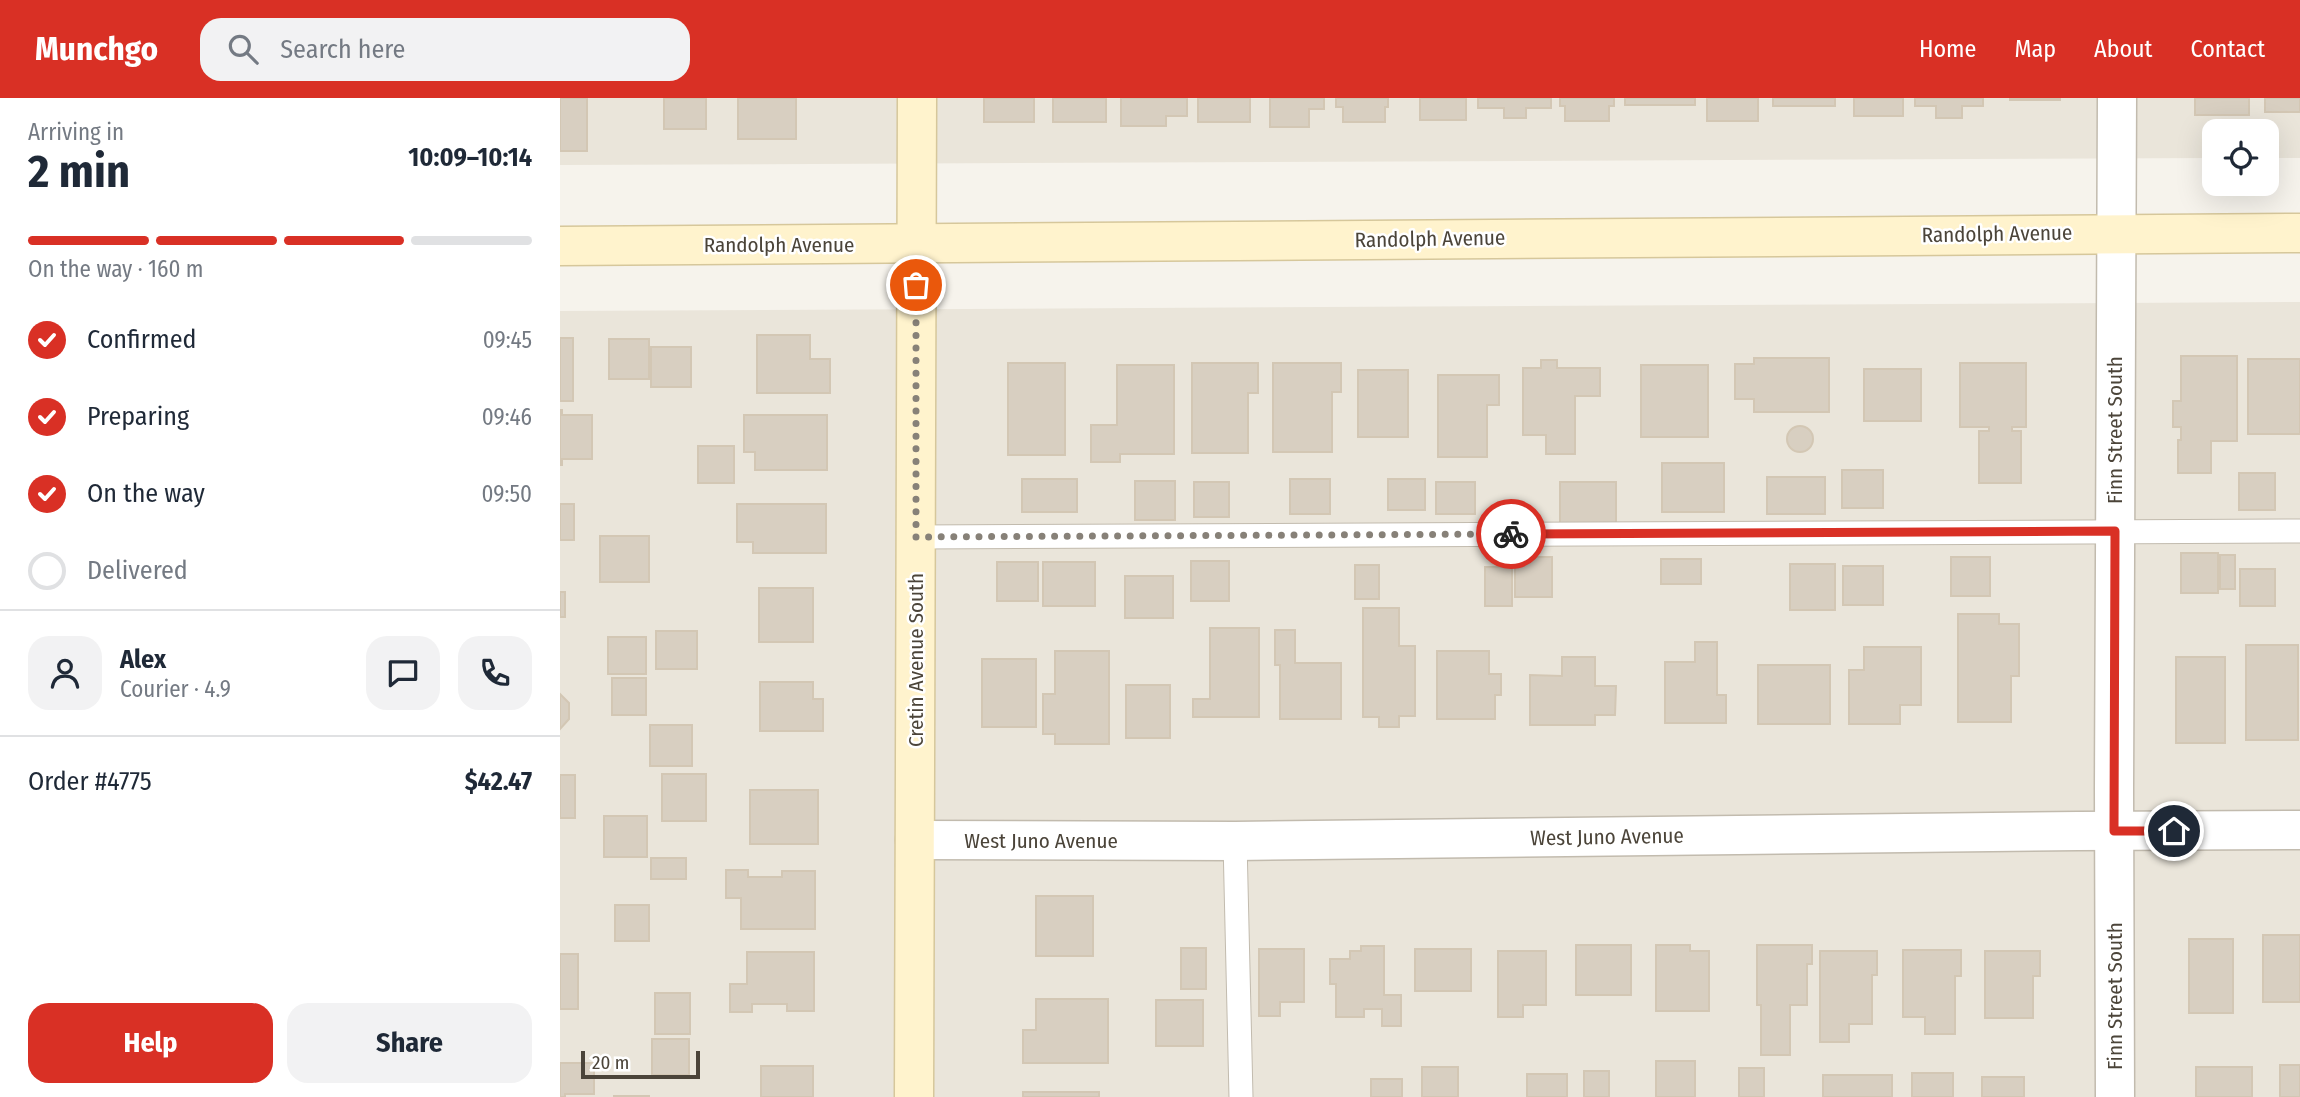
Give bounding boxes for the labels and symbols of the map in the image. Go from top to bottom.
street label: Randolph Avenue [1921,220,2073,248]
street label: Randolph Avenue [1354,225,1506,253]
street label: Randolph Avenue [704,232,854,258]
pin [886,255,946,315]
street label: Finn Street South [2102,356,2128,504]
courier [1476,499,1546,569]
street label: Cretin Avenue South [903,573,929,747]
pin [2144,801,2204,861]
street label: West Juno Avenue [1530,823,1684,851]
street label: West Juno Avenue [964,828,1118,854]
street label: Finn Street South [2102,922,2128,1070]
scale bar [581,1048,700,1080]

